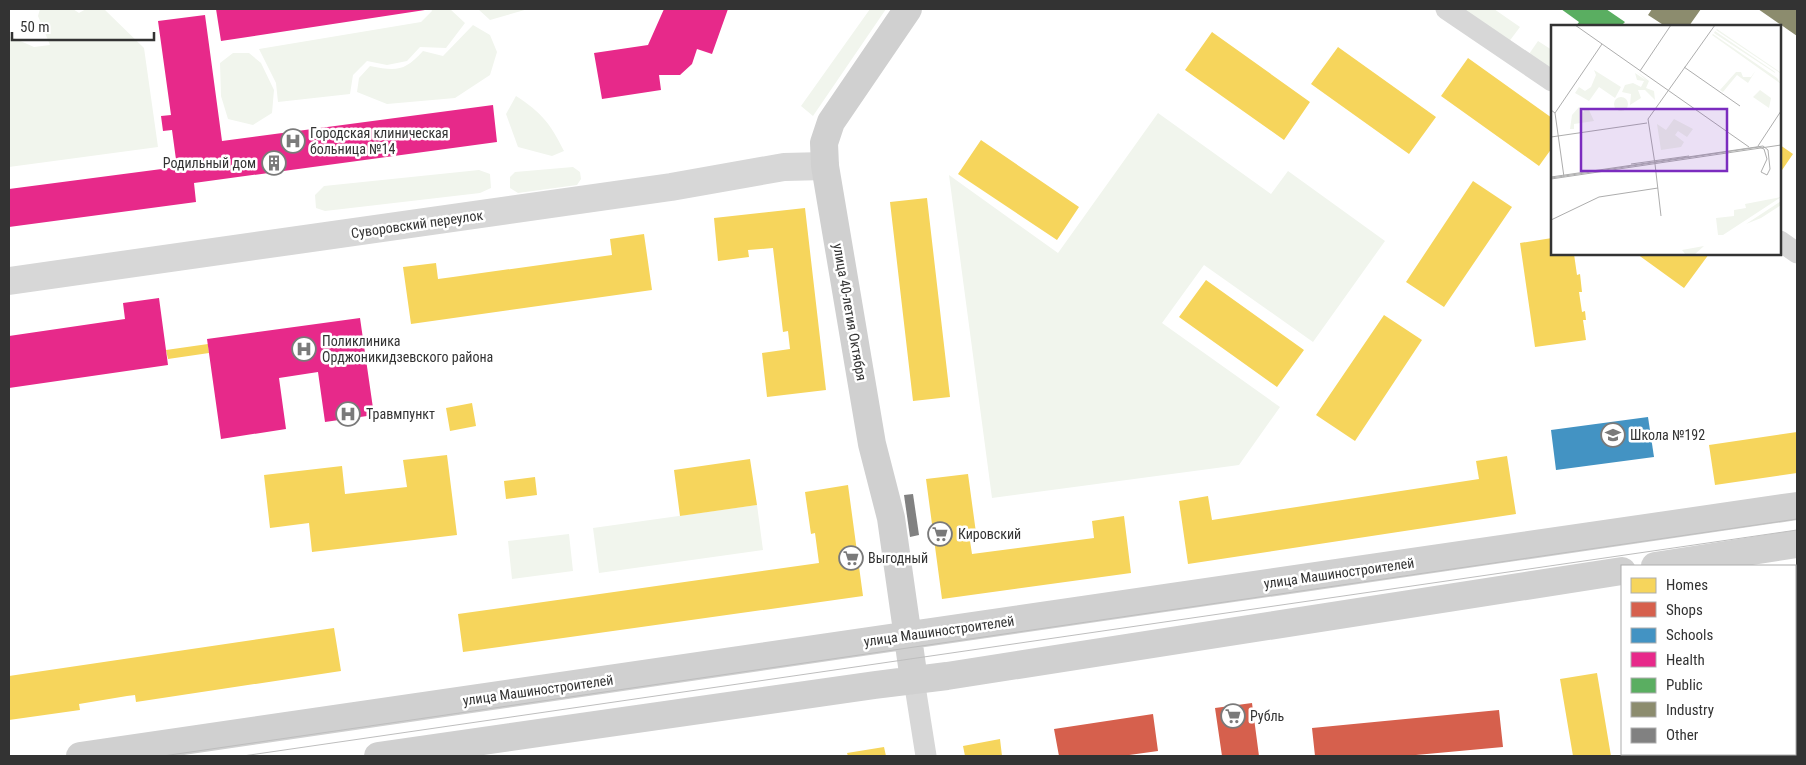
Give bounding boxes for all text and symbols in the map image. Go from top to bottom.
scale bar [12,10,155,42]
text: 50 m [20,18,50,36]
inset map [1551,25,1781,255]
place label: Городская клиническая больница №14 [310,125,449,157]
hospital icon: Городская клиническая больница №14 [280,128,306,154]
building icon: Родильный дом [261,150,287,176]
place label: Родильный дом [163,155,256,171]
street label: Суворовский переулок [350,207,484,241]
street label: улица 40-летия Октября [830,242,870,382]
place label: Поликлиника Орджоникидзевского района [322,333,493,365]
hospital icon: Поликлиника Орджоникидзевского района [291,336,317,362]
hospital icon: Травмпункт [335,401,361,427]
place label: Травмпункт [366,406,435,422]
school or university icon: Школа №192 [1600,422,1626,448]
place label: Школа №192 [1630,427,1705,443]
supermarket icon: Кировский [927,521,953,547]
place label: Кировский [958,526,1021,542]
supermarket icon: Выгодный [838,545,864,571]
place label: Выгодный [868,550,928,566]
street label: улица Машиностроителей [1263,555,1415,591]
legend [1621,565,1796,755]
text: Homes [1666,576,1708,594]
text: Shops [1666,601,1703,619]
street label: улица Машиностроителей [863,613,1015,649]
text: Schools [1666,626,1713,644]
text: Health [1666,651,1705,669]
street label: улица Машиностроителей [462,672,614,708]
text: Public [1666,676,1703,694]
text: Industry [1666,701,1714,719]
supermarket icon: Рубль [1220,703,1246,729]
place label: Рубль [1250,708,1285,724]
text: Other [1666,726,1699,744]

